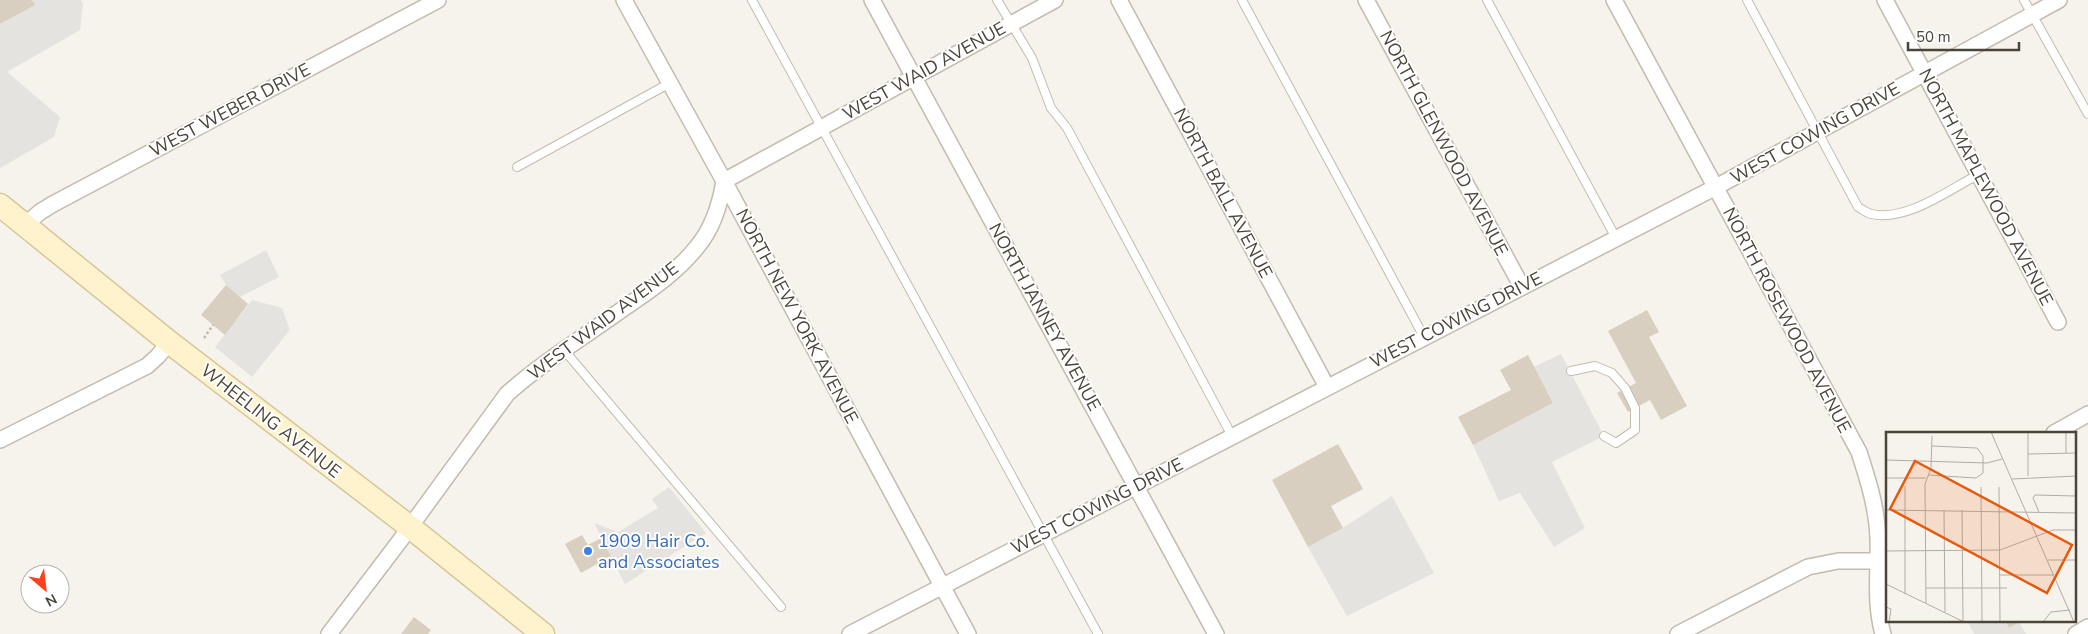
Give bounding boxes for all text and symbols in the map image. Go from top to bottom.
street label: WEST WAID AVENUE [838,16,1010,126]
scale bar [1908,20,2019,52]
street label: NORTH GLENWOOD AVENUE [1374,26,1514,260]
text: 50 m [1916,27,1951,47]
street label: WEST WEBER DRIVE [145,57,315,163]
street label: NORTH MAPLEWOOD AVENUE [1913,64,2059,310]
street label: WEST COWING DRIVE [1726,76,1904,190]
street label: NORTH BALL AVENUE [1168,104,1278,282]
street label: NORTH ROSEWOOD AVENUE [1717,203,1857,437]
street label: NORTH NEW YORK AVENUE [730,205,864,427]
street label: NORTH JANNEY AVENUE [983,219,1107,415]
street label: WEST WAID AVENUE [523,256,683,386]
street label: WEST COWING DRIVE [1366,266,1546,374]
street label: WHEELING AVENUE [196,359,346,483]
inset map [1886,432,2076,622]
street label: WEST COWING DRIVE [1007,452,1187,560]
place label: 1909 Hair Co. and Associates [598,529,720,574]
marker: 1909 Hair Co. and Associates [582,545,594,557]
north arrow [20,564,70,614]
text: N [42,589,60,611]

